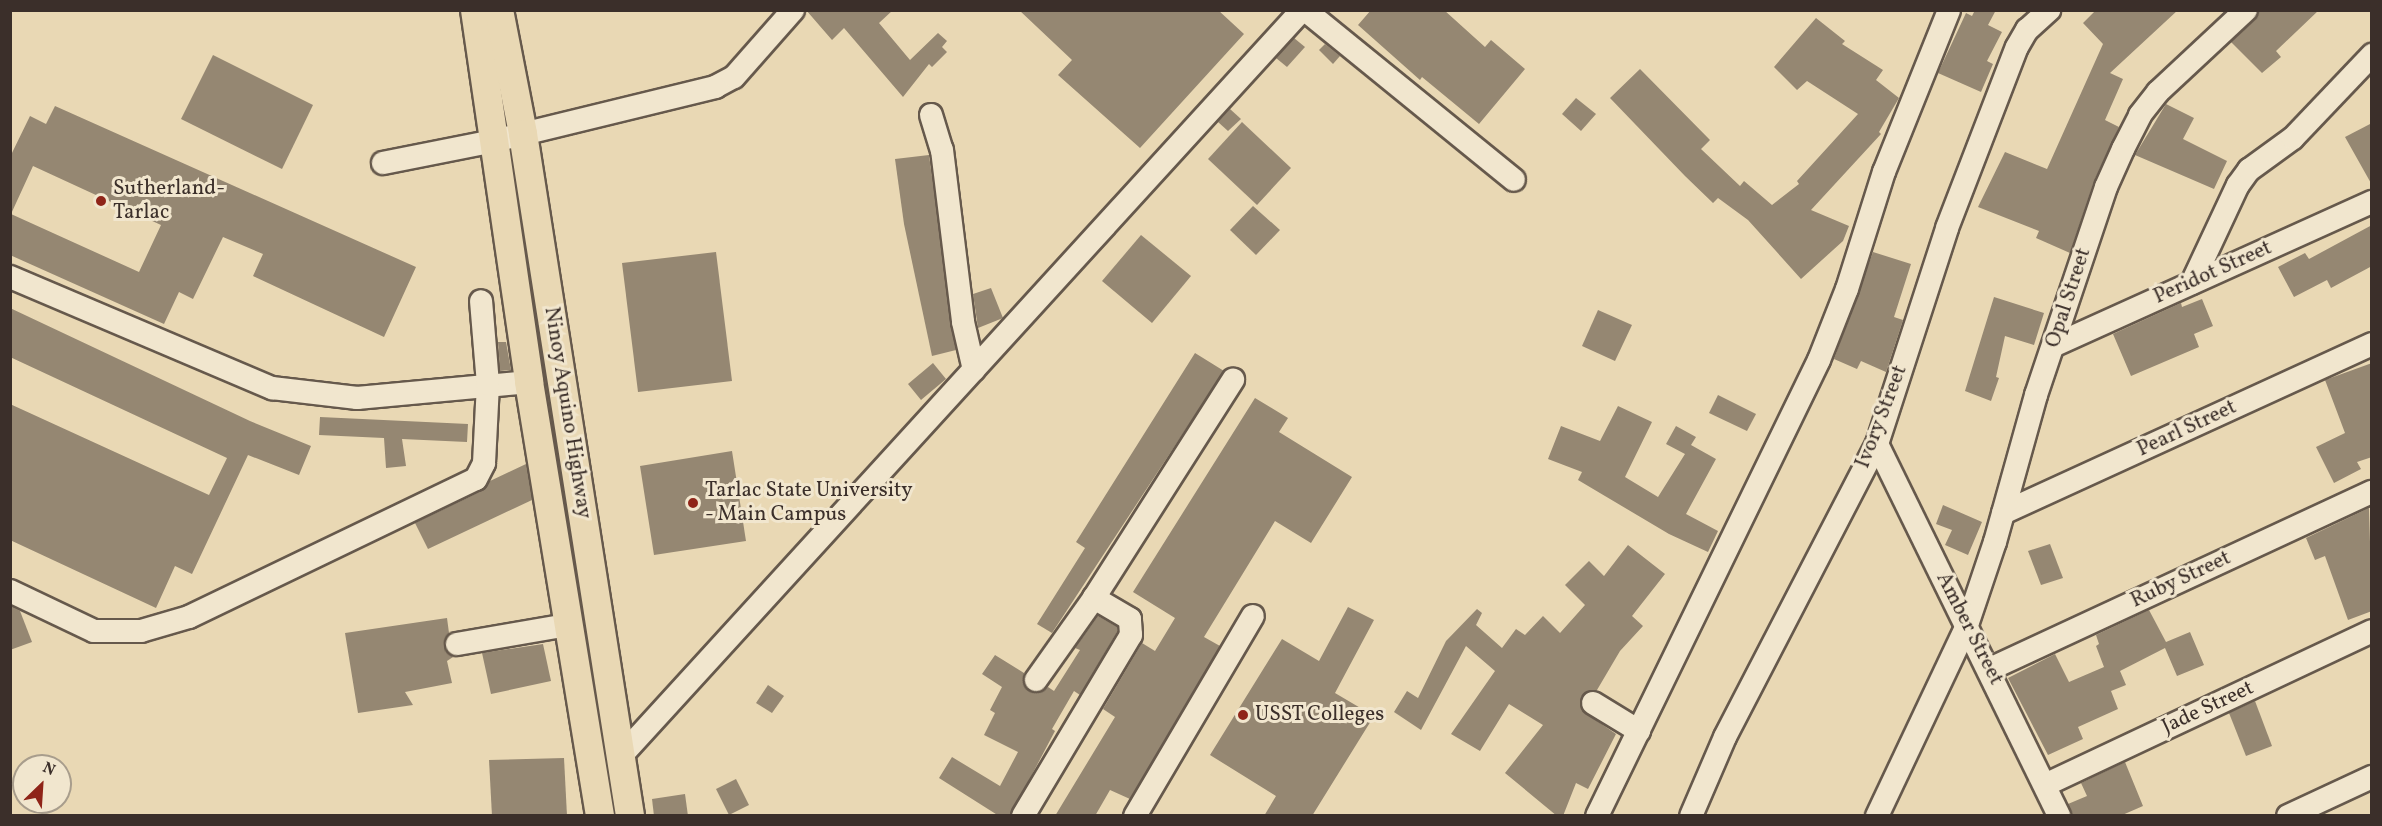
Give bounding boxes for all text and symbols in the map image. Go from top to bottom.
place label: Sutherland- Tarlac [113,176,225,226]
marker: Sutherland- Tarlac [94,194,108,208]
street label: Peridot Street [2150,236,2276,310]
street label: Opal Street [2041,245,2097,351]
street label: Ninoy Aquino Highway [538,305,596,521]
street label: Ivory Street [1851,362,1913,472]
street label: Pearl Street [2133,395,2241,463]
place label: Tarlac State University - Main Campus [705,478,913,528]
marker: Tarlac State University - Main Campus [686,496,700,510]
street label: Ruby Street [2127,546,2235,614]
street label: Amber Street [1930,569,2008,689]
street label: Jade Street [2158,676,2258,740]
place label: USST Colleges [1255,702,1385,728]
marker: USST Colleges [1236,708,1250,722]
north arrow [12,754,72,814]
text: N [39,757,59,782]

